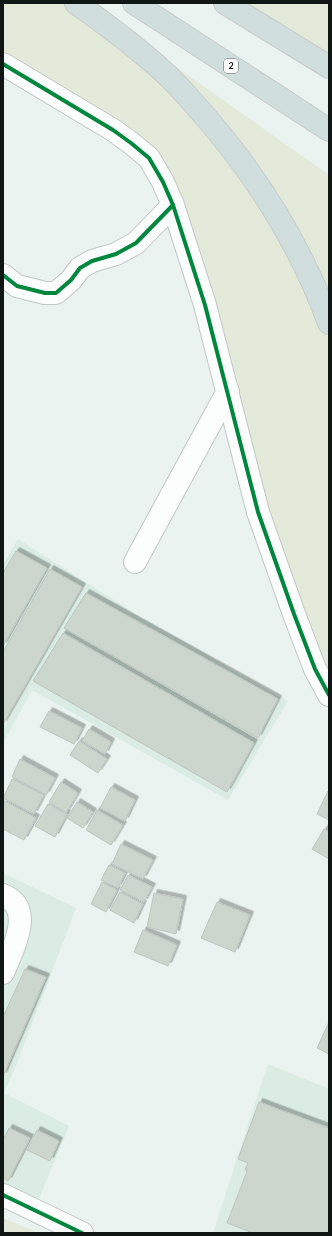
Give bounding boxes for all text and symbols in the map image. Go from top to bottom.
road number: 2 [224,59,238,73]

